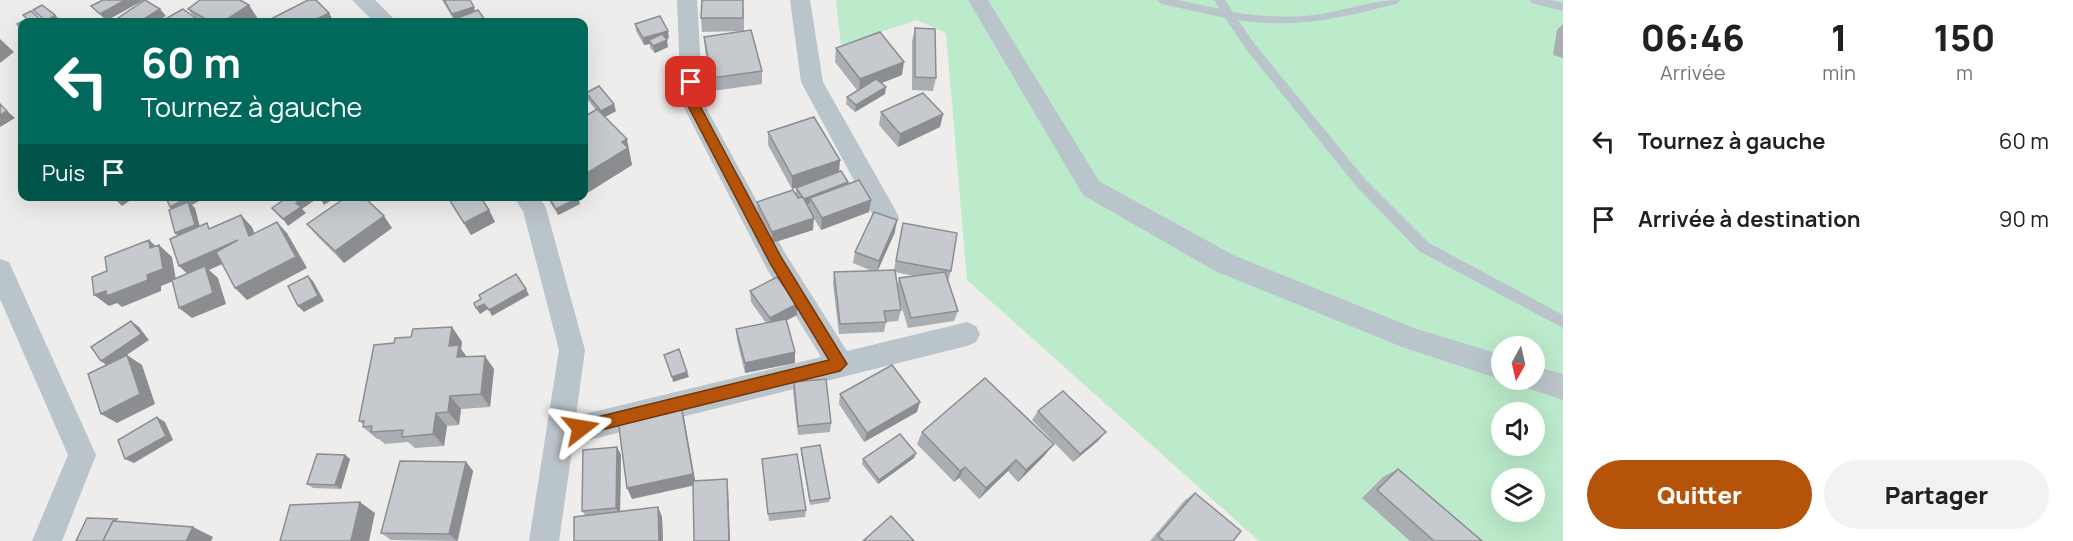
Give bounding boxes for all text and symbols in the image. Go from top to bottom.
text: 06:46 [1641,13,1745,62]
text: 1 [1831,13,1847,62]
text: 150 [1934,13,1995,62]
text: 60 m [141,33,241,91]
icon: left [42,42,120,120]
pin [665,56,716,107]
text: Arrivée [1660,59,1725,86]
text: min [1822,59,1856,86]
text: m [1956,59,1973,86]
icon: arrive [674,65,707,98]
text: Tournez à gauche [141,88,362,125]
icon: left [1587,125,1620,158]
text: Tournez à gauche [1638,126,1825,156]
text: 60 m [1999,126,2049,156]
icon: arrive [97,156,130,189]
text: Puis [42,158,85,188]
icon: arrive [1587,203,1620,236]
text: Arrivée à destination [1638,204,1861,234]
text: 90 m [1999,204,2049,234]
north arrow [1491,336,1545,390]
map controls [1491,336,1545,522]
position arrow [549,396,613,460]
button: sound [1491,402,1545,456]
button: Quitter [1587,460,1812,529]
button: Partager [1824,460,2049,529]
button: layers [1491,468,1545,522]

